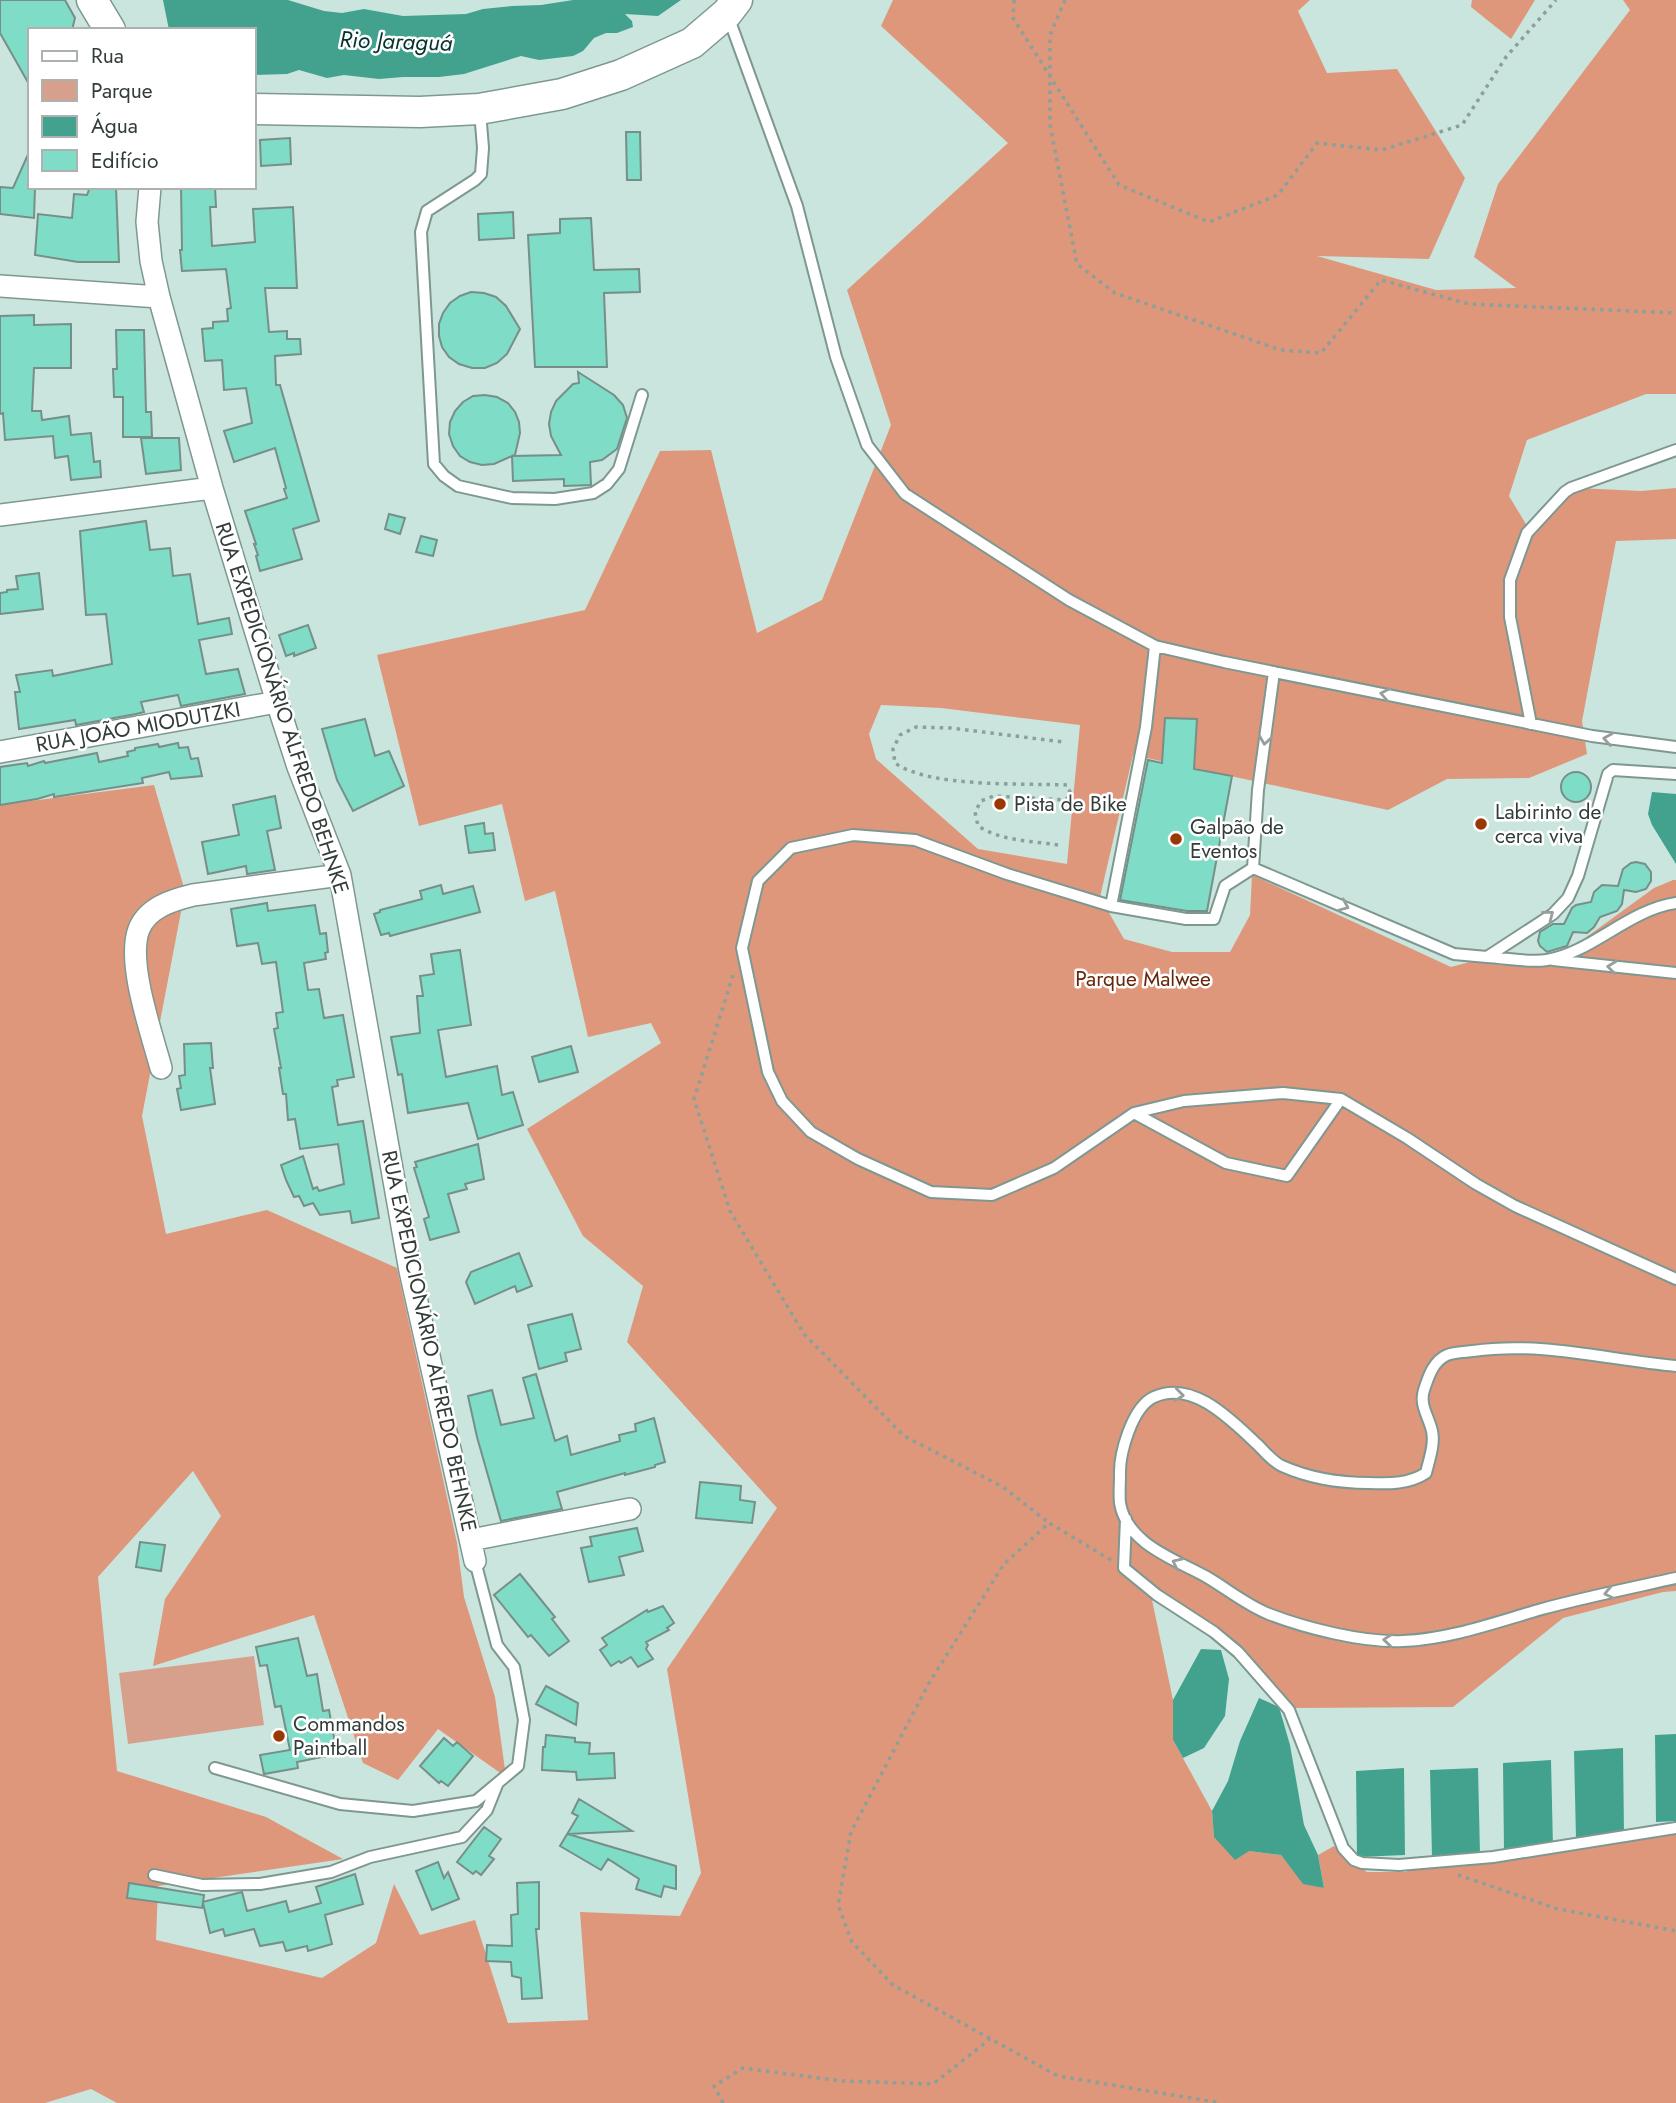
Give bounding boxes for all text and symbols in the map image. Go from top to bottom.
water label: Rio Jaraguá [339,22,453,60]
legend [28,28,256,189]
text: Rua [91,41,124,71]
text: Parque [91,76,153,106]
text: Água [91,111,138,141]
text: Edifício [91,146,158,176]
street label: RUA EXPEDICIONÁRIO ALFREDO BEHNKE [208,518,356,898]
one-way arrow [1379,688,1391,703]
street label: RUA JOÃO MIODUTZKI [33,694,243,760]
one-way arrow [1602,732,1614,747]
one-way arrow [1258,734,1273,746]
place label: Pista de Bike [1014,789,1127,819]
marker: Pista de Bike [992,796,1008,812]
place label: Labirinto de cerca viva [1495,797,1601,851]
place label: Galpão de Eventos [1190,812,1284,866]
marker: Labirinto de cerca viva [1473,816,1489,832]
marker: Galpão de Eventos [1168,831,1184,847]
one-way arrow [1337,898,1349,912]
one-way arrow [1541,911,1554,924]
one-way arrow [1606,959,1618,974]
park label: Parque Malwee [1075,964,1211,994]
street label: RUA EXPEDICIONÁRIO ALFREDO BEHNKE [374,1148,484,1534]
one-way arrow [1173,1387,1185,1402]
one-way arrow [1172,1557,1184,1571]
one-way arrow [1603,1585,1615,1599]
one-way arrow [1382,1633,1394,1648]
place label: Commandos Paintball [293,1709,405,1763]
marker: Commandos Paintball [271,1728,287,1744]

